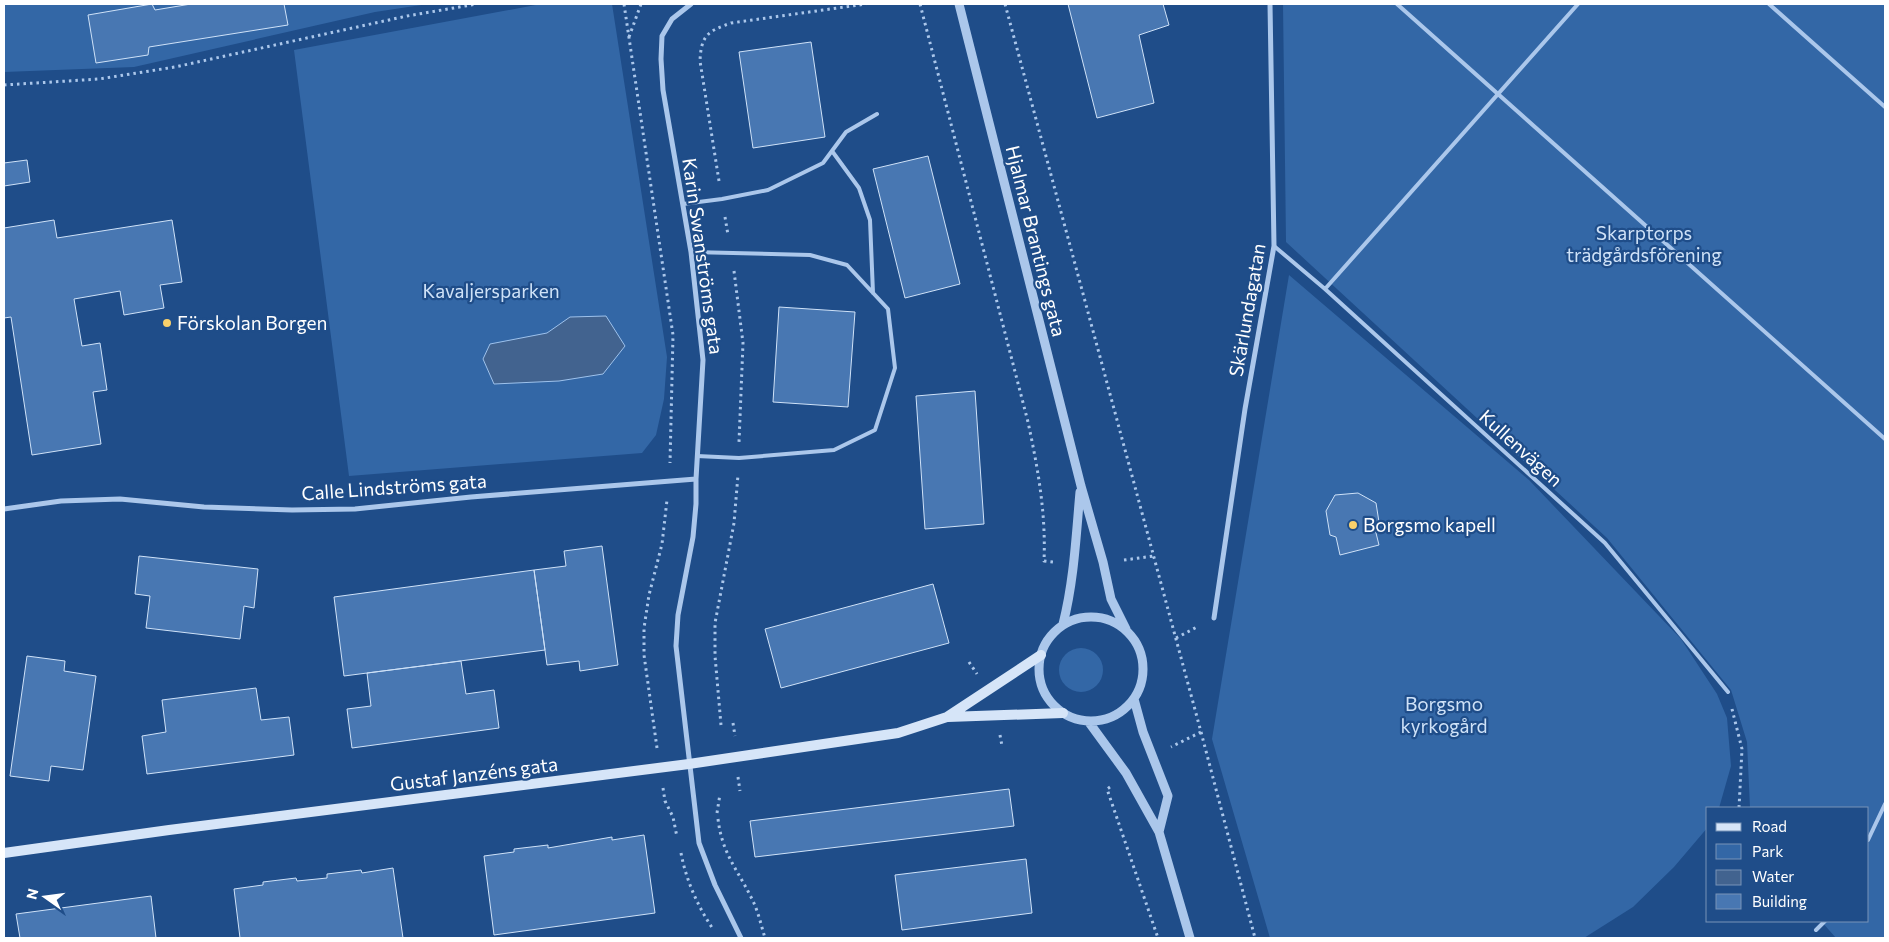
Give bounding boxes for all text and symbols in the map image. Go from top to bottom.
street label: Hjalmar Brantings gata [1002,143,1071,339]
street label: Karin Swanströms gata [678,156,729,356]
park label: Skarptorps trädgårdsförening [1566,221,1722,266]
street label: Skärlundagatan [1223,242,1270,378]
park label: Kavaljersparken [422,279,560,302]
place label: Förskolan Borgen [177,311,327,334]
marker: Förskolan Borgen [161,317,173,329]
street label: Kullenvägen [1475,404,1568,491]
street label: Calle Lindströms gata [301,469,487,504]
place label: Borgsmo kapell [1363,513,1496,536]
marker: Borgsmo kapell [1347,519,1359,531]
park label: Borgsmo kyrkogård [1400,692,1488,737]
street label: Gustaf Janzéns gata [389,752,559,795]
legend [1706,807,1869,922]
text: Road [1752,817,1787,835]
text: Park [1752,842,1783,860]
text: Water [1752,867,1794,885]
north arrow [20,872,70,922]
text: N [22,887,41,901]
text: Building [1752,892,1807,910]

